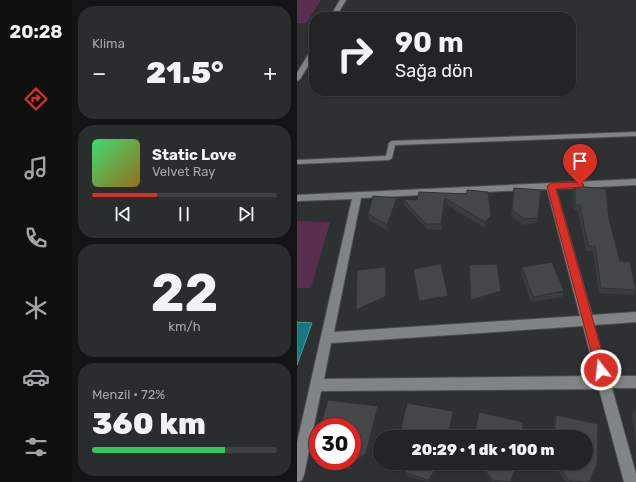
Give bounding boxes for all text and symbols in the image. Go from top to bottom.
text: 20:28 [9,21,63,43]
text: 90 m [395,26,464,59]
icon: right [329,28,381,80]
text: Klima [92,36,125,51]
text: 21.5° [146,55,224,91]
text: − [92,60,106,87]
text: + [263,60,277,87]
text: Sağa dön [395,60,473,82]
icon: directions [22,85,50,113]
pin [563,144,597,185]
text: Static Love [152,146,236,164]
icon: arrive [569,150,591,172]
icon: music [22,154,50,182]
text: Velvet Ray [152,164,215,179]
icon: previous [112,203,134,225]
icon: pause [173,203,195,225]
icon: next [235,203,257,225]
icon: phone [22,224,50,252]
text: 22 [151,262,218,324]
icon: climate [22,294,50,322]
text: km/h [168,319,201,334]
position arrow [580,349,622,391]
icon: car [22,363,50,391]
text: Menzil · 72% [92,387,165,402]
text: 360 km [92,406,206,442]
speed limit sign: 30 [309,418,361,470]
icon: filters [22,433,50,461]
text: 20:29 · 1 dk · 100 m [412,441,554,459]

